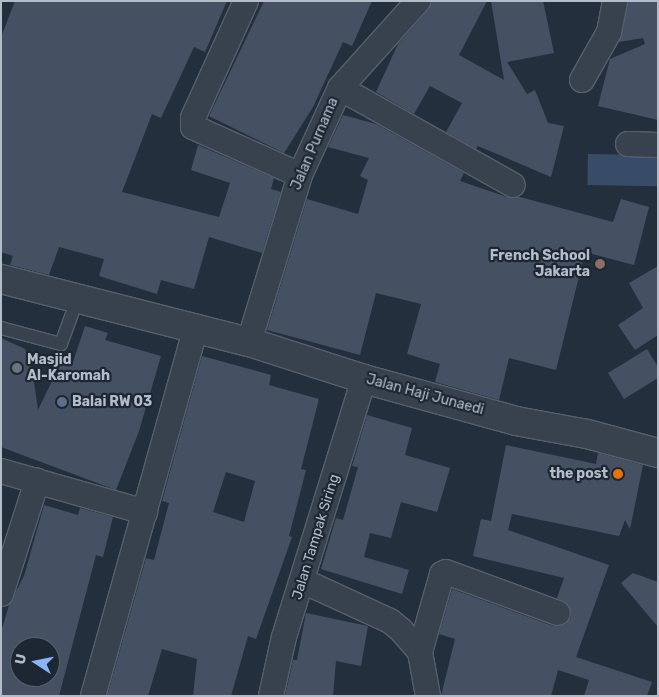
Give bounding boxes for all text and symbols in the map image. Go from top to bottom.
street label: Jalan Purnama [288,95,342,193]
place label: French School Jakarta [490,248,590,280]
marker: French School Jakarta [594,258,606,270]
place label: Masjid Al-Karomah [27,352,110,384]
marker: Masjid Al-Karomah [11,362,23,374]
street label: Jalan Haji Junaedi [364,371,486,419]
place label: Balai RW 03 [72,394,152,410]
marker: Balai RW 03 [56,396,68,408]
place label: the post [549,466,608,482]
marker: the post [612,468,624,480]
street label: Jalan Tampak Siring [289,472,343,602]
north arrow [10,637,60,687]
text: U [11,653,30,666]

